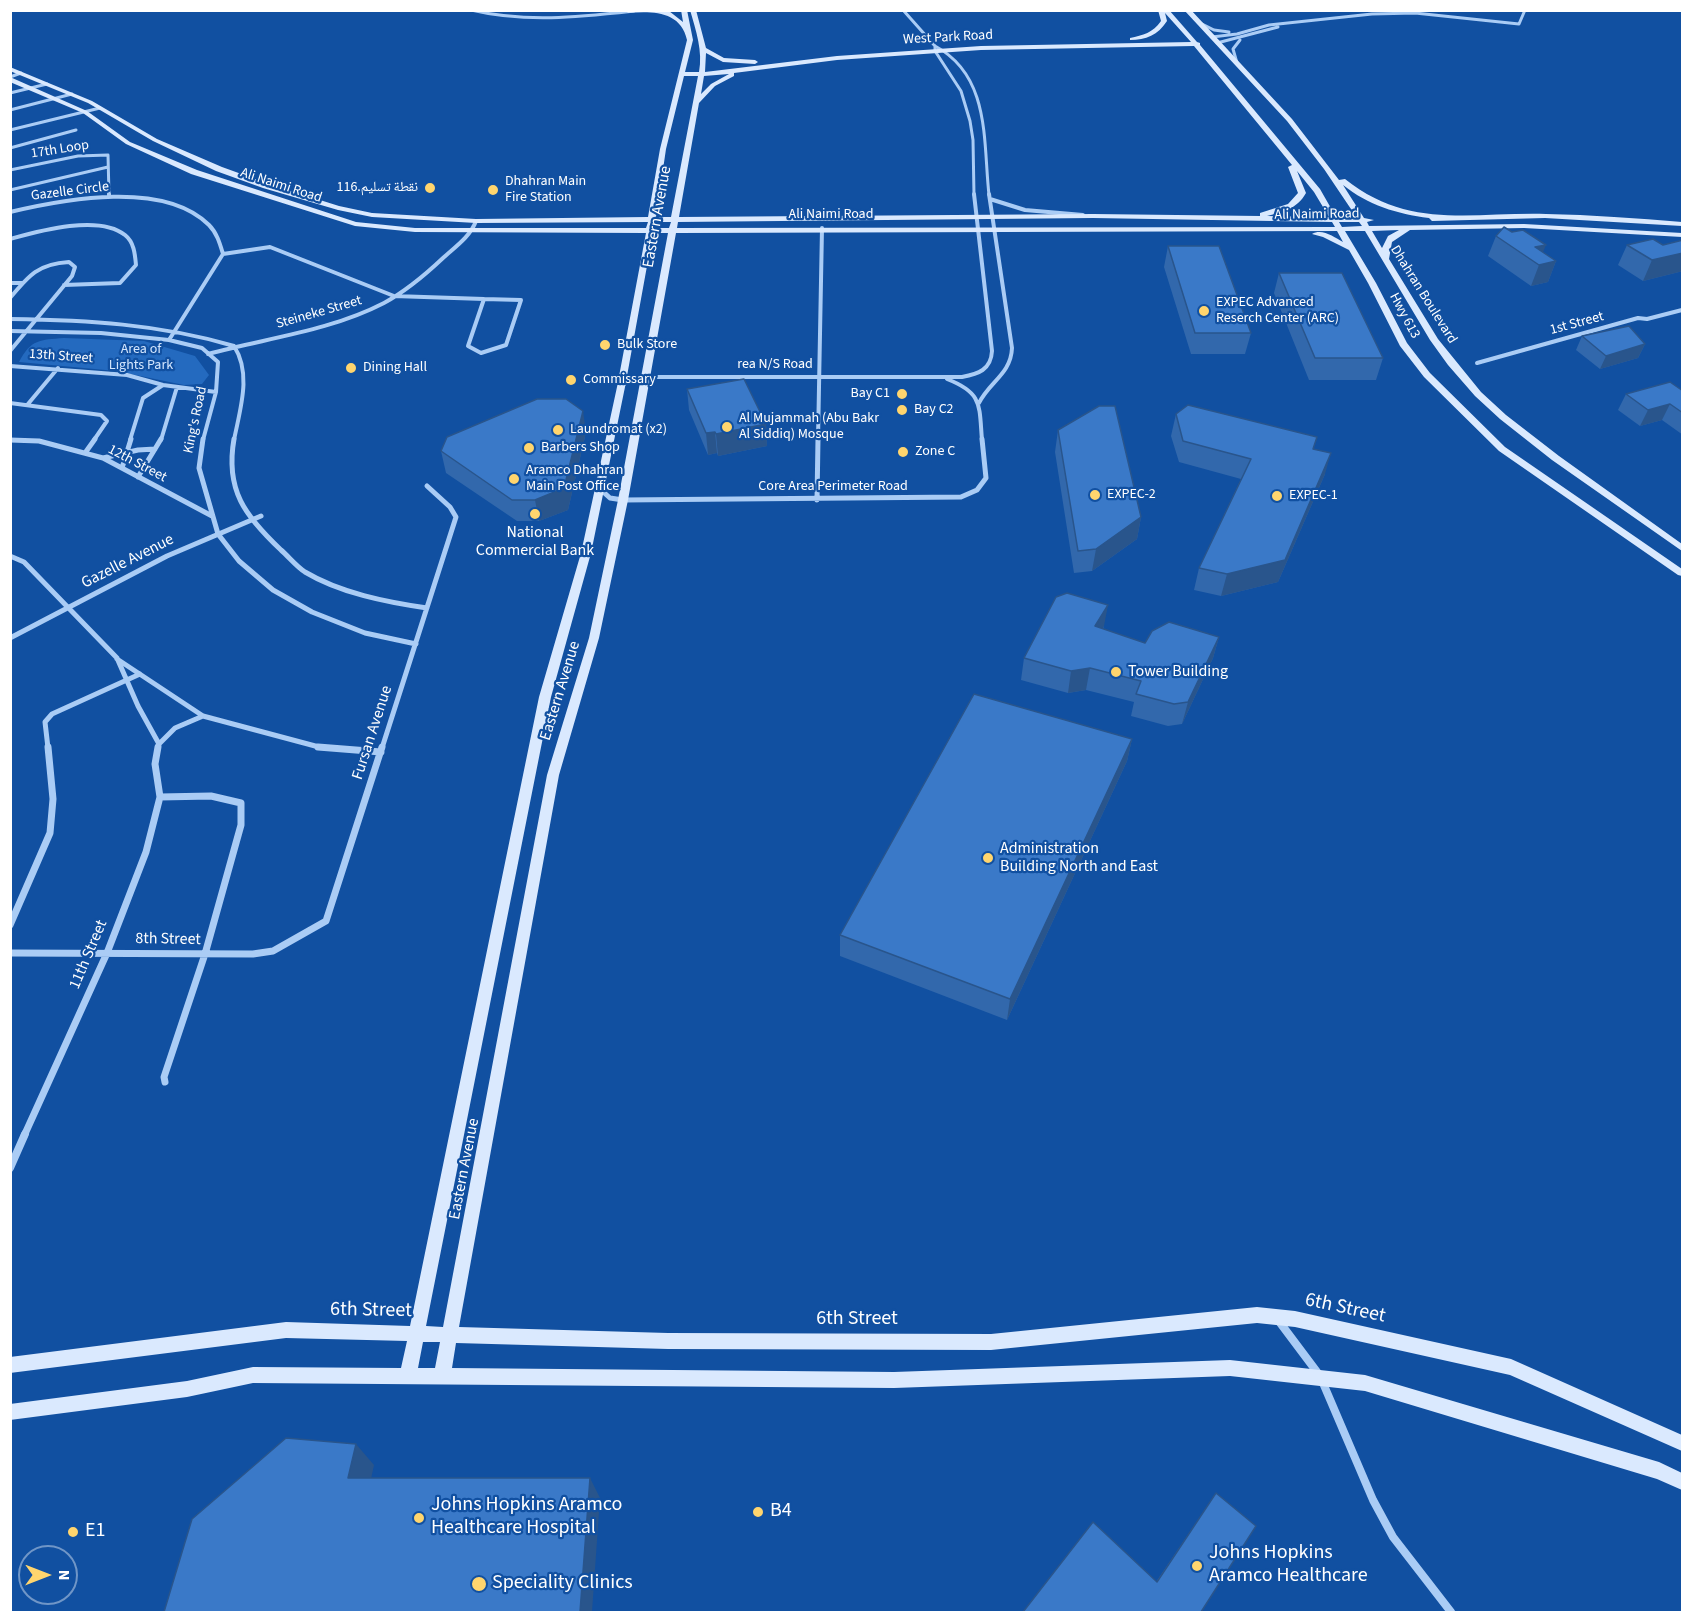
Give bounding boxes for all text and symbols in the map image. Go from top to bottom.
street label: West Park Road [903,27,993,49]
street label: 17th Loop [30,137,90,163]
street label: Ali Naimi Road [238,165,324,207]
street label: Eastern Avenue [640,165,676,269]
place label: Dhahran Main Fire Station [505,174,586,206]
street label: Gazelle Circle [30,179,110,205]
place label: نقطة تسليم.116 [336,180,418,196]
marker: نقطة تسليم.116 [423,181,437,195]
marker: Dhahran Main Fire Station [486,183,500,197]
street label: Ali Naimi Road [1274,206,1360,224]
street label: Ali Naimi Road [789,207,873,223]
street label: Dhahran Boulevard [1386,243,1460,347]
street label: Hwy 613 [1385,290,1423,342]
street label: Steineke Street [274,293,364,333]
place label: EXPEC Advanced Reserch Center (ARC) [1216,295,1339,328]
marker: EXPEC Advanced Reserch Center (ARC) [1197,304,1211,318]
street label: 1st Street [1548,309,1606,339]
place label: Bulk Store [617,337,677,353]
marker: Bulk Store [598,338,612,352]
park label: Area of Lights Park [109,342,173,374]
street label: 13th Street [28,346,94,368]
street label: rea N/S Road [737,357,813,373]
place label: Dining Hall [363,360,427,376]
marker: Dining Hall [344,361,358,375]
place label: Commissary [583,372,656,388]
marker: Commissary [564,373,578,387]
street label: King's Road [181,385,211,455]
place label: Bay C1 [850,386,890,402]
marker: Bay C1 [895,387,909,401]
place label: Bay C2 [914,402,954,418]
marker: Bay C2 [895,403,909,417]
place label: Al Mujammah (Abu Bakr Al Siddiq) Mosque [739,411,879,443]
marker: Al Mujammah (Abu Bakr Al Siddiq) Mosque [720,420,734,434]
place label: Laundromat (x2) [570,422,667,438]
marker: Laundromat (x2) [551,423,565,437]
place label: Barbers Shop [541,440,620,456]
marker: Barbers Shop [522,441,536,455]
street label: 12th Street [105,442,169,486]
place label: Zone C [915,444,955,460]
marker: Zone C [896,445,910,459]
place label: Aramco Dhahran Main Post Office [526,463,623,496]
marker: Aramco Dhahran Main Post Office [507,472,521,486]
street label: Core Area Perimeter Road [758,479,908,495]
place label: EXPEC-2 [1107,487,1156,503]
marker: EXPEC-2 [1088,488,1102,502]
place label: EXPEC-1 [1289,488,1338,504]
marker: EXPEC-1 [1270,489,1284,503]
marker: National Commercial Bank [528,507,542,521]
place label: National Commercial Bank [476,523,594,561]
street label: Gazelle Avenue [79,530,177,594]
street label: Eastern Avenue [537,639,585,743]
place label: Tower Building [1128,662,1228,682]
marker: Tower Building [1109,665,1123,679]
street label: Fursan Avenue [349,683,397,783]
place label: Administration Building North and East [1000,839,1158,877]
marker: Administration Building North and East [981,851,995,865]
street label: 11th Street [66,918,112,992]
street label: 8th Street [135,930,201,950]
street label: Eastern Avenue [446,1117,484,1221]
street label: 6th Street [1303,1289,1387,1329]
street label: 6th Street [330,1298,412,1324]
street label: 6th Street [816,1308,898,1332]
place label: Johns Hopkins Aramco Healthcare Hospital [431,1494,622,1541]
place label: B4 [770,1500,792,1524]
marker: B4 [751,1505,765,1519]
marker: Johns Hopkins Aramco Healthcare Hospital [412,1511,426,1525]
place label: E1 [85,1520,105,1544]
marker: E1 [66,1525,80,1539]
place label: Johns Hopkins Aramco Healthcare [1209,1542,1368,1589]
north arrow [18,1545,78,1605]
marker: Johns Hopkins Aramco Healthcare [1190,1559,1204,1573]
text: N [53,1570,75,1580]
place label: Speciality Clinics [492,1572,633,1596]
marker: Speciality Clinics [470,1575,488,1593]

